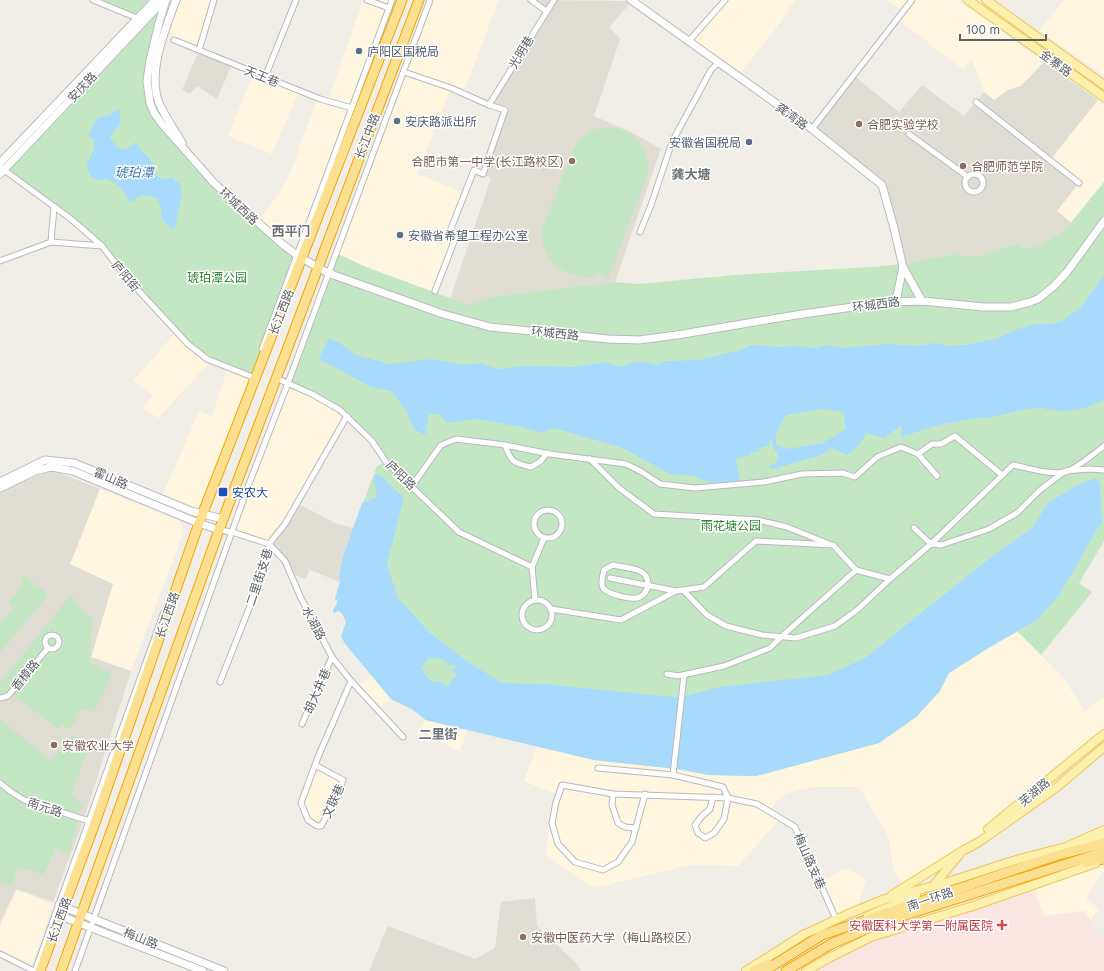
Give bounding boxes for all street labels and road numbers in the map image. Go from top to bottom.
street label: 光明巷 [505,33,537,71]
street label: 金寨路 [1037,46,1075,80]
street label: 天王巷 [242,62,282,90]
street label: 安庆路 [64,69,100,105]
street label: 龚湾路 [773,99,811,133]
street label: 长江中路 [351,111,383,161]
street label: 环城西路 [216,184,262,228]
street label: 庐阳街 [109,257,143,295]
street label: 长江西路 [265,287,297,337]
street label: 环城西路 [851,294,901,314]
street label: 环城西路 [530,323,580,343]
street label: 庐阳路 [383,457,419,493]
street label: 霍山路 [91,464,131,492]
street label: 二里街支巷 [243,546,275,608]
street label: 长江西路 [152,590,182,640]
street label: 水湖路 [299,604,329,642]
street label: 香樟路 [8,656,42,694]
street label: 胡大井巷 [300,666,334,716]
street label: 芜湖路 [1015,775,1053,809]
street label: 文联巷 [319,782,347,820]
street label: 南元路 [26,794,64,820]
street label: 梅山路支巷 [791,831,829,891]
street label: 南一环路 [905,884,955,914]
street label: 长江西路 [44,895,74,945]
street label: 梅山路 [121,924,161,952]

